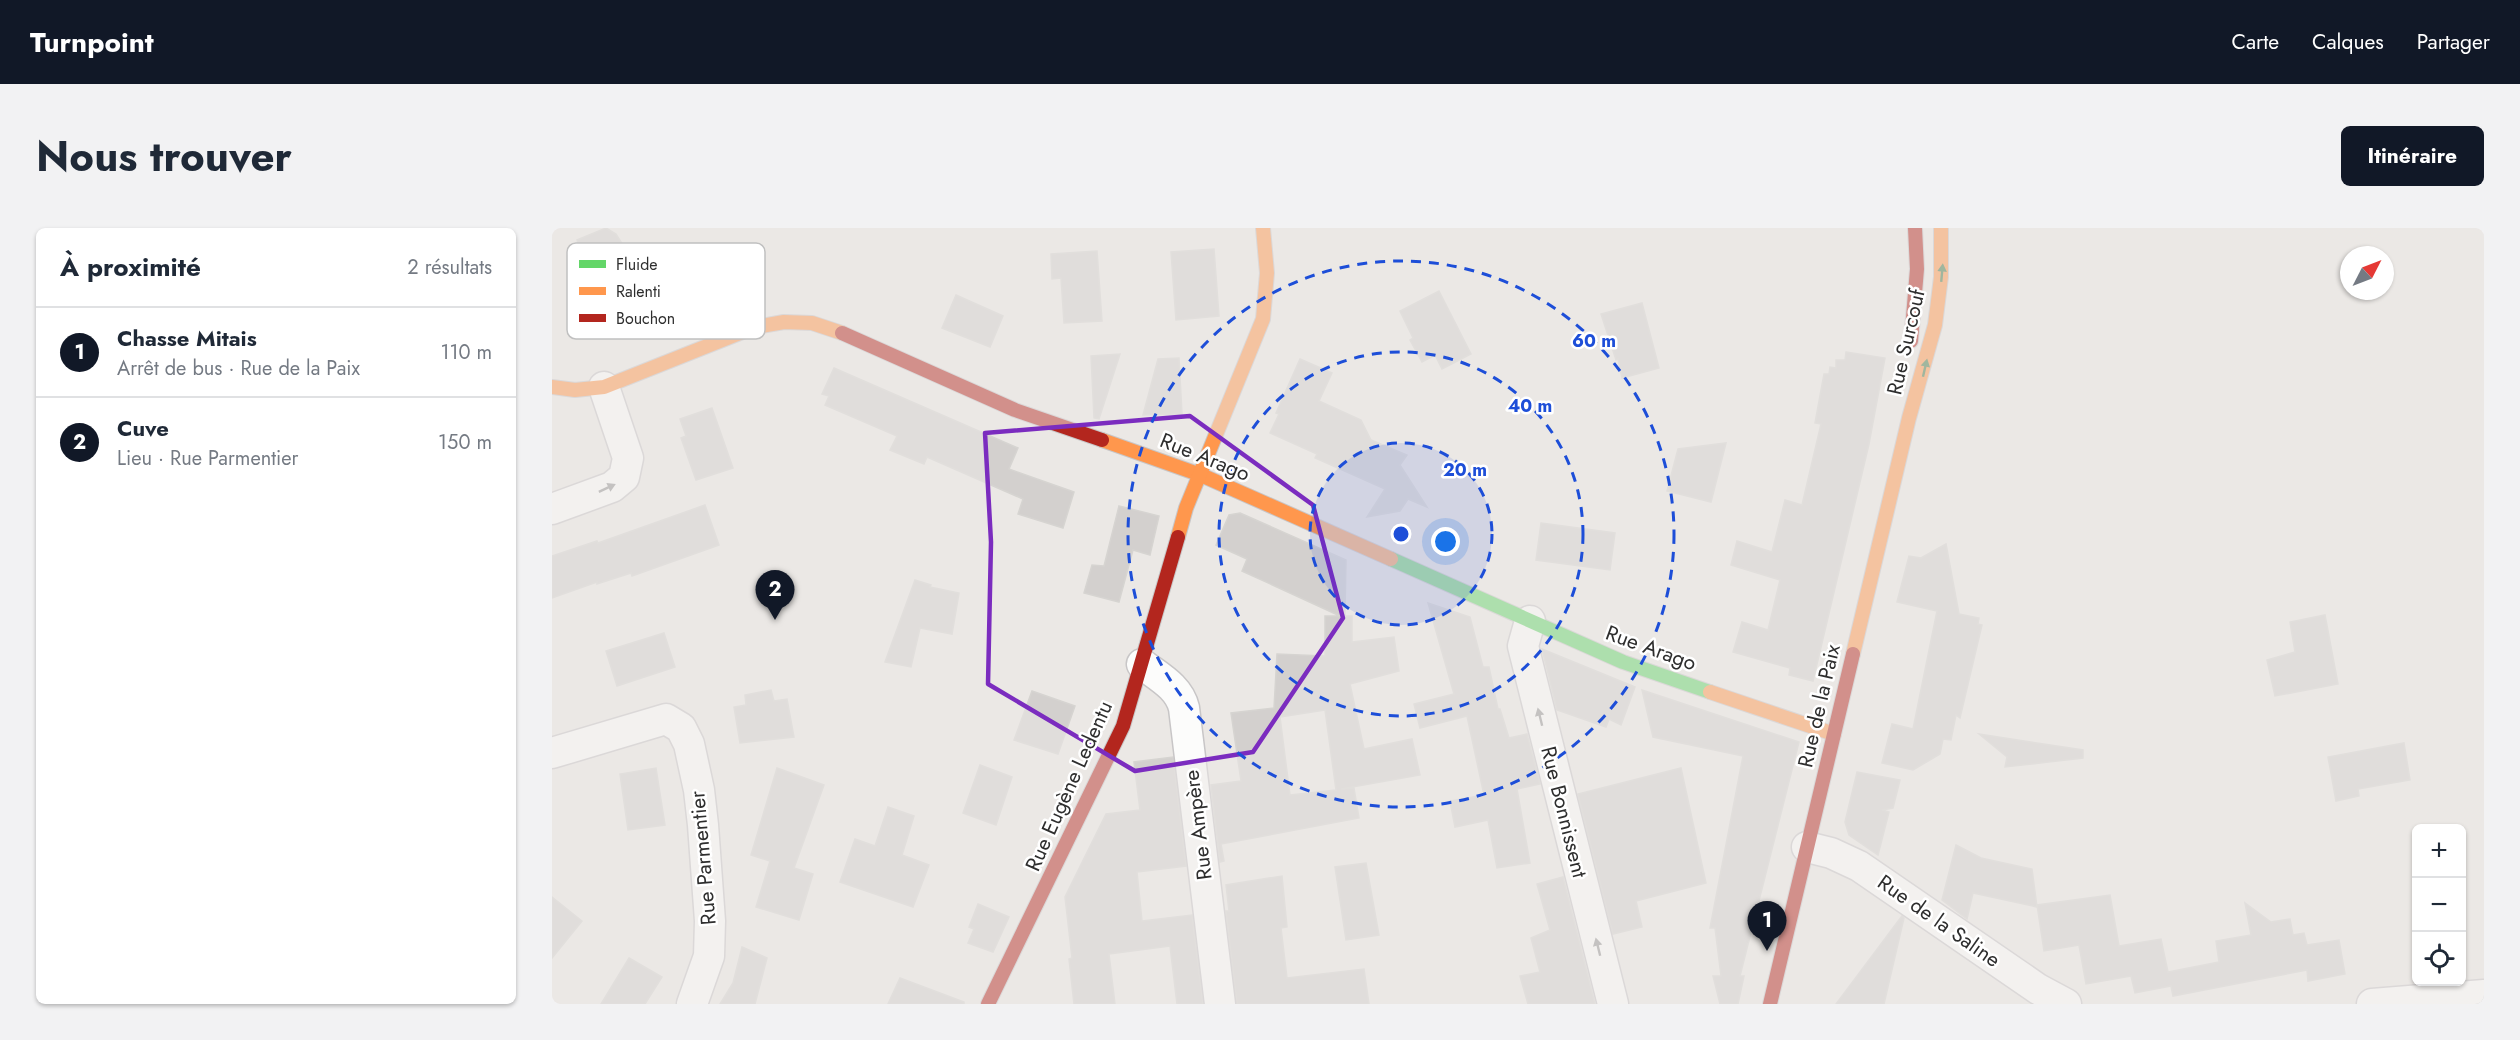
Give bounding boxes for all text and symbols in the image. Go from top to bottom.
text: Turnpoint [30,22,154,63]
text: Carte [2232,27,2279,57]
text: Calques [2312,27,2384,57]
text: Partager [2417,27,2490,57]
text: Nous trouver [36,126,292,187]
button: Itinéraire [2341,126,2484,186]
legend [567,243,765,339]
north arrow [2340,246,2394,300]
text: À proximité [60,248,201,286]
text: 2 résultats [407,253,492,282]
text: Fluide [616,253,658,276]
one-way arrow [1937,263,1947,282]
text: Ralenti [616,280,661,303]
street label: Rue Surcouf [1879,285,1933,398]
text: Bouchon [616,307,675,330]
text: Chasse Mitais [117,322,257,354]
text: 60 m [1572,328,1616,354]
text: 1 [74,338,85,367]
text: 110 m [440,338,492,367]
text: Arrêt de bus · Rue de la Paix [117,354,360,383]
one-way arrow [1920,359,1930,378]
text: 40 m [1508,393,1552,419]
text: Cuve [117,412,169,444]
street label: Rue Arago [1156,425,1254,489]
text: 2 [73,428,86,457]
text: 150 m [438,428,492,457]
text: Lieu · Rue Parmentier [117,444,298,473]
text: 20 m [1443,457,1487,483]
one-way arrow [598,483,616,493]
centre of rings [1391,524,1411,544]
your location [1431,527,1460,556]
pin: 2 [756,570,794,620]
street label: Rue Arago [1601,618,1701,678]
street label: Rue de la Paix [1790,641,1848,771]
street label: Rue Eugène Ledentu [1018,696,1120,876]
one-way arrow [1535,708,1545,727]
street label: Rue Bonnissent [1533,743,1595,881]
street label: Rue Ampère [1176,768,1220,882]
street label: Rue Parmentier [682,789,724,926]
map controls [2412,824,2466,986]
button: + [2412,824,2466,878]
street label: Rue de la Saline [1871,867,2007,975]
button: − [2412,878,2466,932]
pin: 1 [1748,902,1786,951]
button: locate [2412,932,2466,986]
one-way arrow [1593,938,1603,956]

